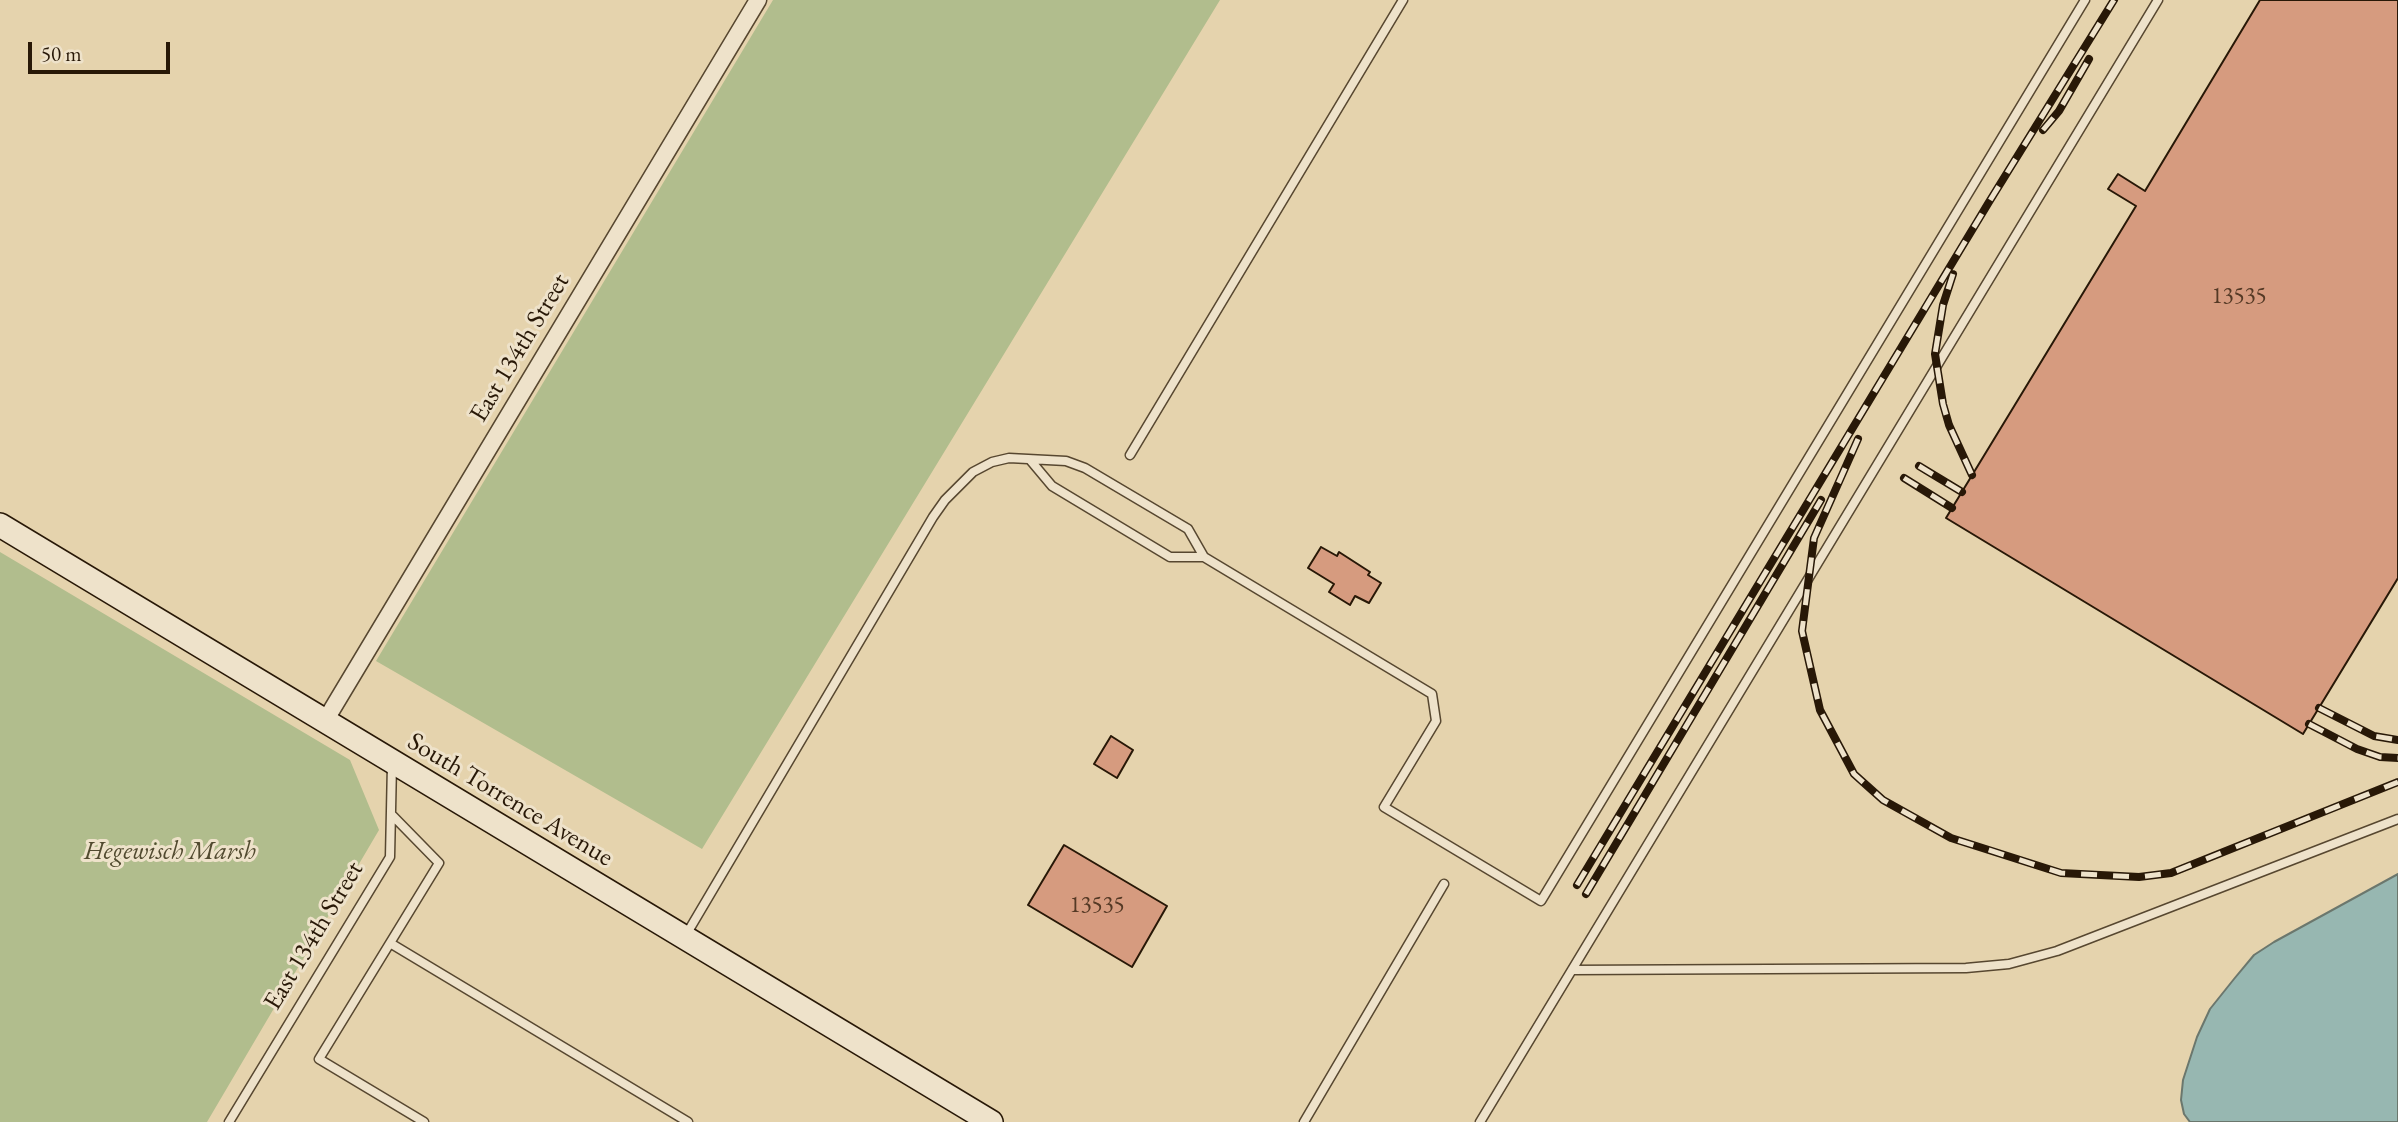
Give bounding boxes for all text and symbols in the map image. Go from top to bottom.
scale bar [32,28,173,72]
text: 50 m [41,40,82,67]
street label: East 134th Street [464,268,576,428]
house number: 13535 [2211,283,2267,311]
street label: South Torrence Avenue [402,726,618,874]
park label: Hegewisch Marsh [84,836,256,868]
street label: East 134th Street [258,856,370,1016]
house number: 13535 [1069,892,1125,920]

